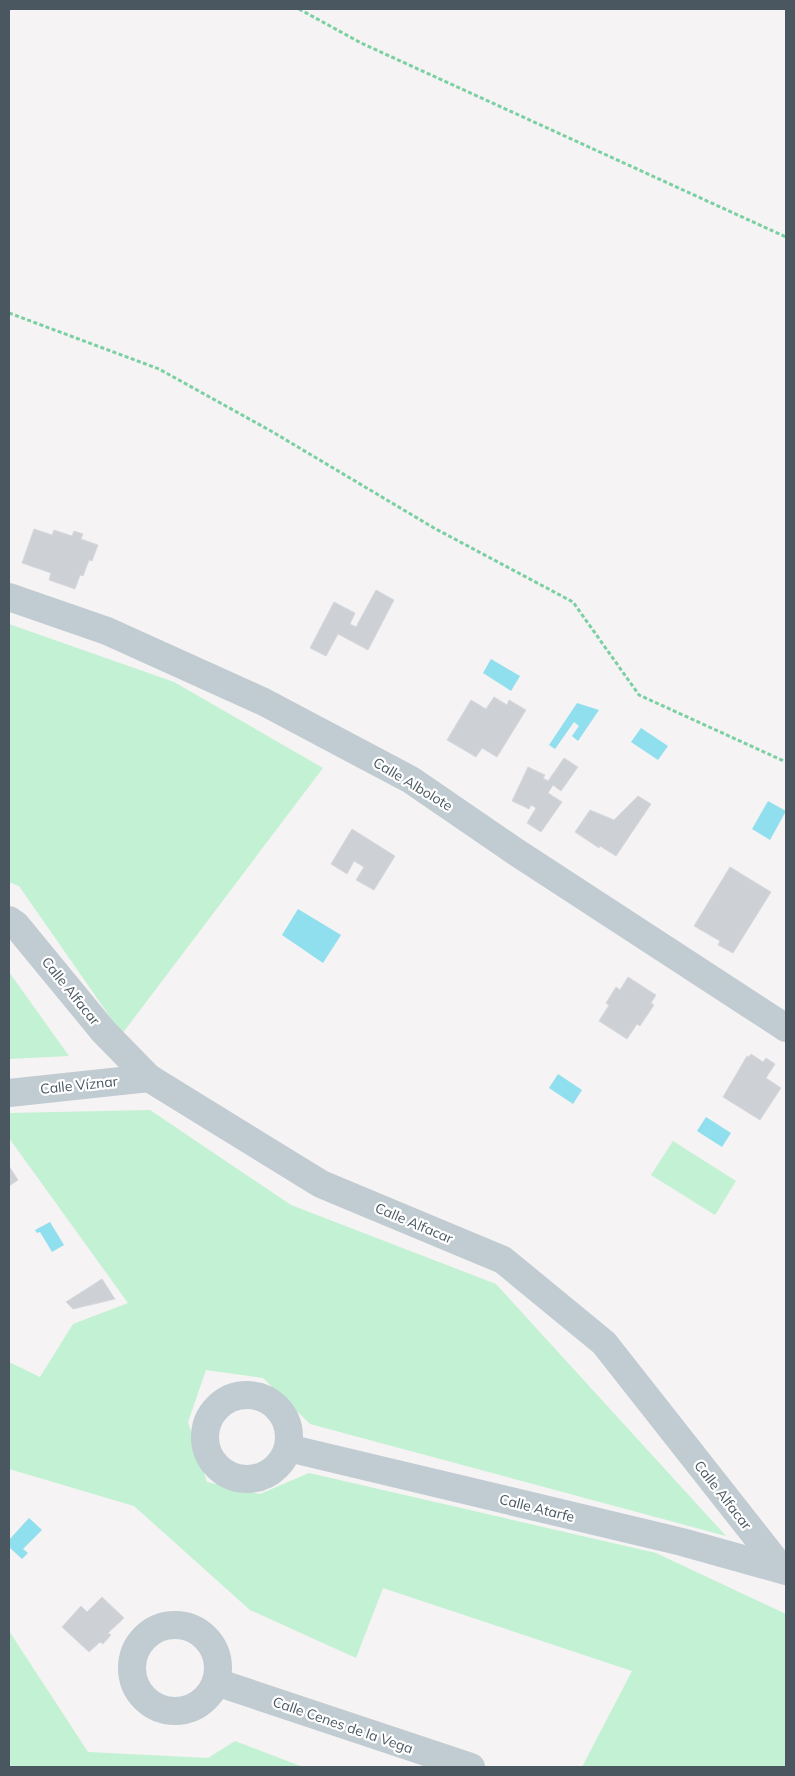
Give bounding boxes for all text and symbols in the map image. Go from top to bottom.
street label: Calle Albolote [370,753,456,815]
street label: Calle Alfacar [38,953,105,1030]
street label: Calle Víznar [39,1072,120,1098]
street label: Calle Alfacar [372,1199,456,1248]
street label: Calle Alfacar [690,1457,756,1534]
street label: Calle Atarfe [498,1490,576,1526]
street label: Calle Cenes de la Vega [270,1693,416,1757]

